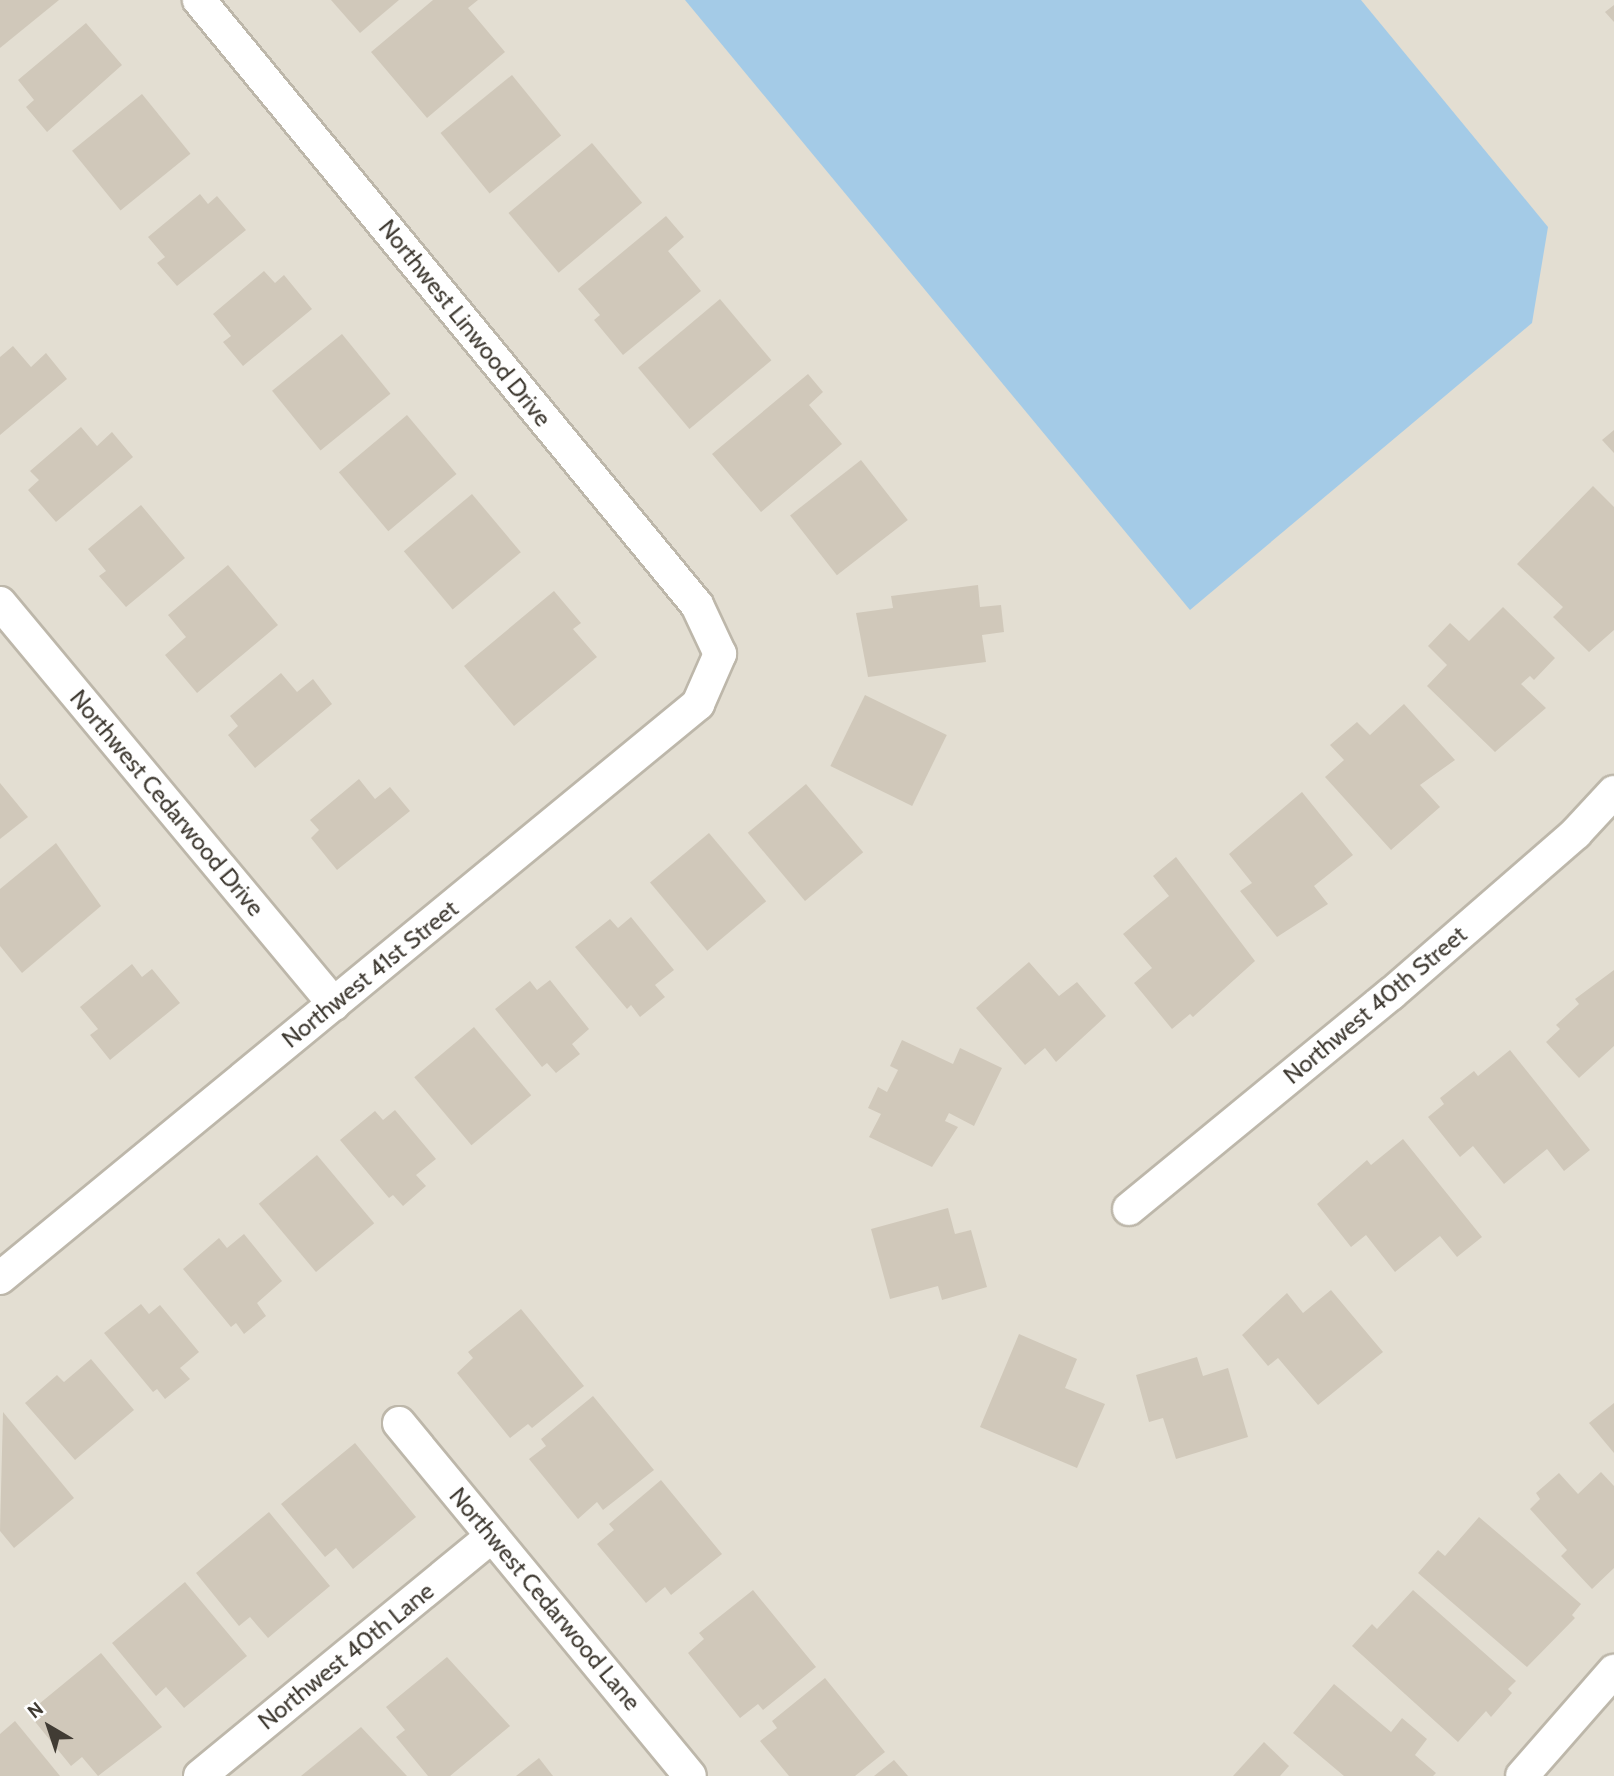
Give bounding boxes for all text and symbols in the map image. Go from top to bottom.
street label: Northwest Linwood Drive [373,214,557,432]
street label: Northwest Cedarwood Drive [64,684,270,922]
street label: Northwest 41st Street [276,894,464,1054]
street label: Northwest 40th Street [1278,920,1472,1090]
street label: Northwest Cedarwood Lane [443,1482,647,1716]
street label: Northwest 40th Lane [252,1576,440,1736]
north arrow [14,1692,84,1762]
text: N [23,1697,48,1723]

